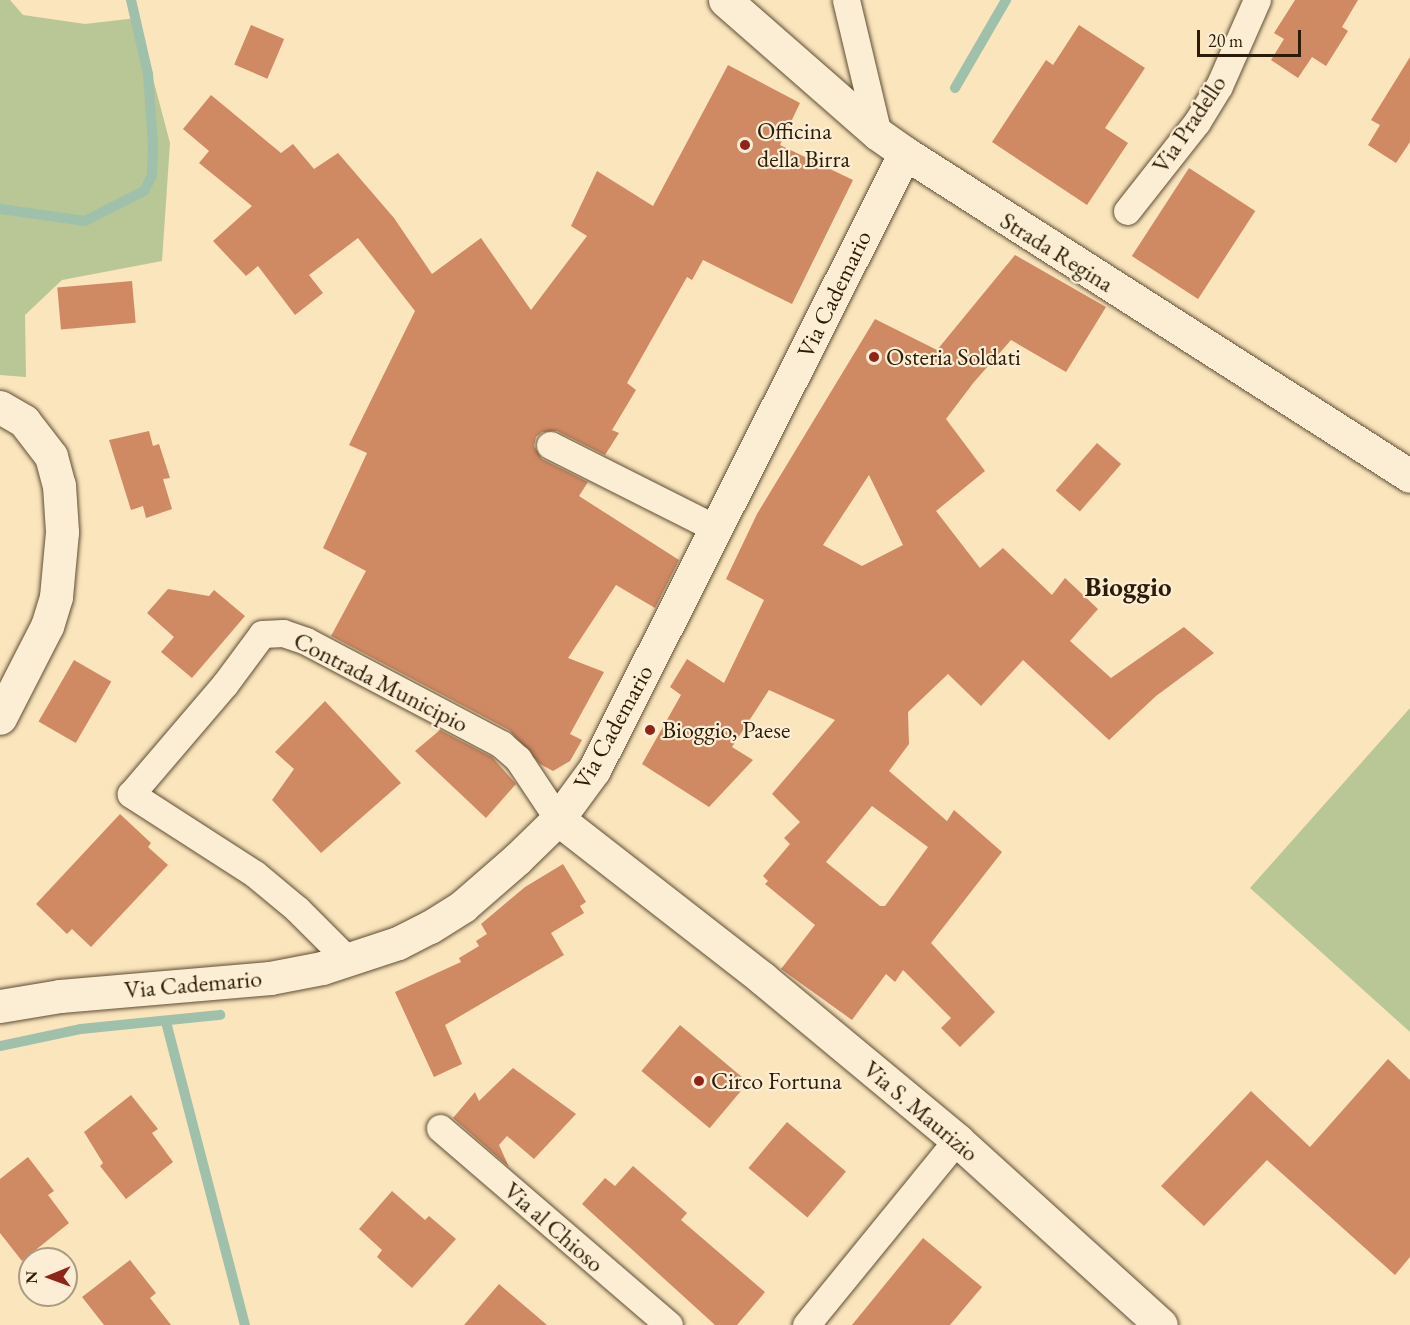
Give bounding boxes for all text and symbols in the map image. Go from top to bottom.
scale bar [1200,18,1304,56]
text: 20 m [1208,29,1243,52]
street label: Via Pradello [1146,70,1232,178]
place label: Officina della Birra [757,117,850,173]
marker: Officina della Birra [738,138,752,152]
street label: Strada Regina [995,206,1119,298]
street label: Via Cademario [791,226,877,362]
place label: Osteria Soldati [886,343,1021,371]
marker: Osteria Soldati [867,350,881,364]
district label: Bioggio [1085,571,1171,603]
street label: Contrada Municipio [289,626,473,738]
street label: Via Cademario [567,660,659,794]
place label: Bioggio, Paese [662,716,790,744]
marker: Bioggio, Paese [643,723,657,737]
street label: Via Cademario [123,964,263,1004]
street label: Via S. Maurizio [858,1055,984,1167]
place label: Circo Fortuna [711,1067,842,1095]
marker: Circo Fortuna [692,1074,706,1088]
street label: Via al Chioso [498,1176,610,1278]
north arrow [18,1247,78,1307]
text: N [21,1271,42,1284]

